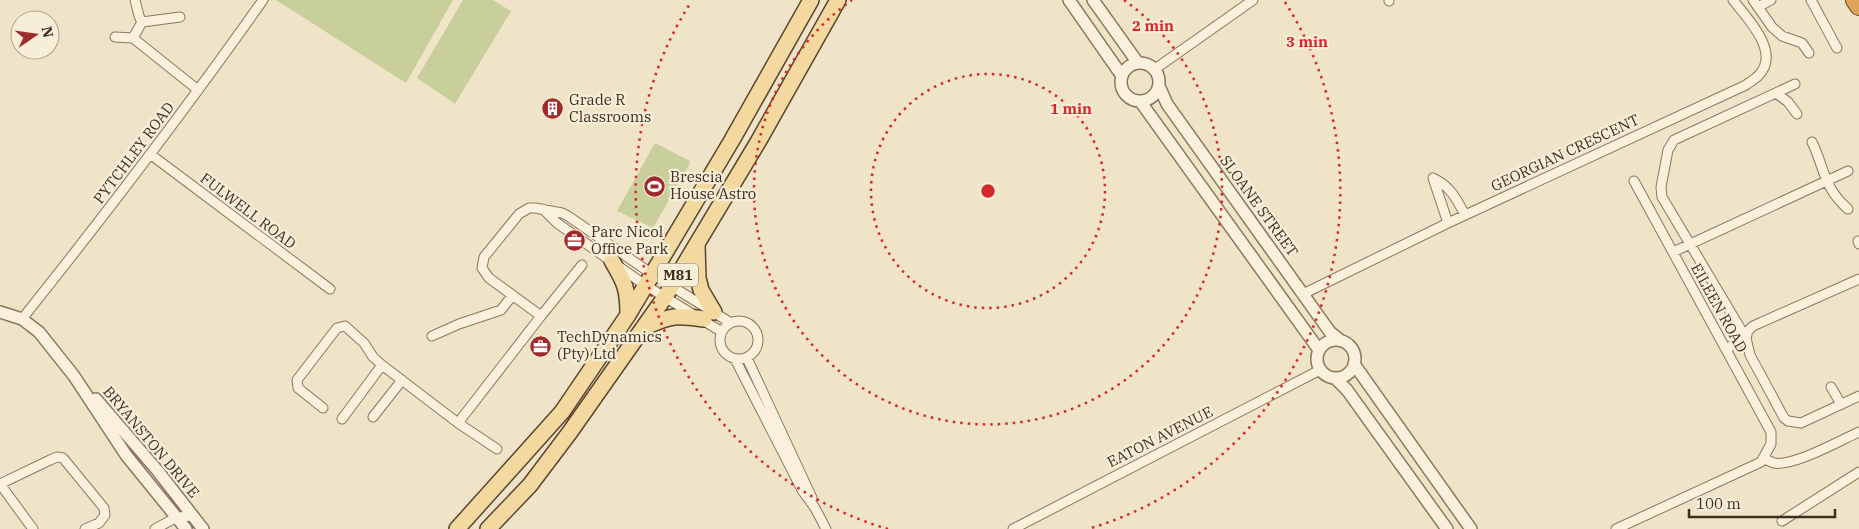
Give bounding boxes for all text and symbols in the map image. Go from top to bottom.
north arrow [10,10,60,60]
text: 2 min [1132,16,1174,35]
text: N [38,25,58,39]
text: 3 min [1286,32,1328,51]
place label: Grade R Classrooms [569,90,651,126]
building icon: Grade R Classrooms [541,97,565,121]
street label: PYTCHLEY ROAD [89,98,178,207]
text: 1 min [1050,99,1092,118]
street label: GEORGIAN CRESCENT [1488,110,1642,195]
street label: SLOANE STREET [1216,151,1303,260]
place label: Brescia House Astro [670,167,756,203]
street label: FULWELL ROAD [197,168,300,253]
sports icon: Brescia House Astro [642,174,666,198]
centre of rings [979,182,997,200]
place label: Parc Nicol Office Park [591,222,668,258]
office icon: Parc Nicol Office Park [563,229,587,253]
street label: EILEEN ROAD [1687,260,1752,356]
road number: M81 [658,264,698,286]
place label: TechDynamics (Pty) Ltd [557,327,662,363]
office icon: TechDynamics (Pty) Ltd [529,334,553,358]
street label: BRYANSTON DRIVE [99,382,204,501]
street label: EATON AVENUE [1104,402,1216,471]
scale bar [1689,486,1835,518]
text: 100 m [1696,494,1741,513]

